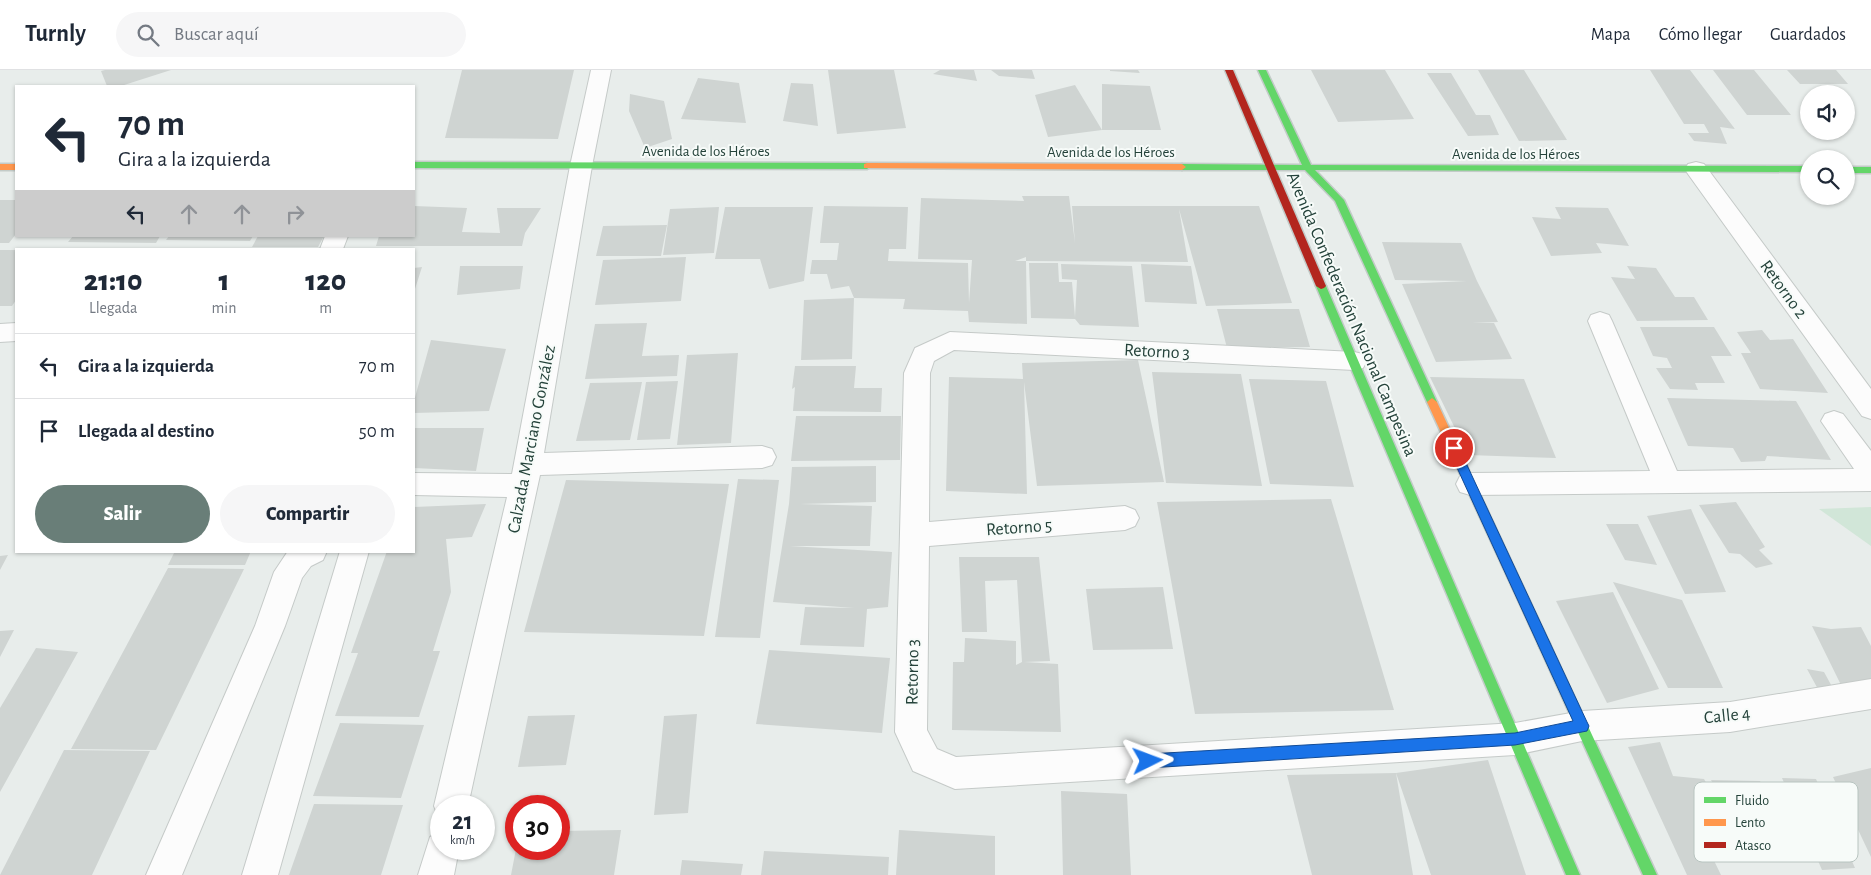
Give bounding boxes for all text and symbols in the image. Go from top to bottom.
search box [116,12,466,57]
icon: search [134,21,162,49]
text: Turnly [25,22,86,46]
text: Buscar aquí [174,25,259,44]
text: Mapa [1591,26,1631,44]
text: Cómo llegar [1659,26,1742,44]
text: Guardados [1770,26,1846,44]
map controls [1800,85,1855,205]
button: sound [1800,85,1855,140]
icon: left [35,105,100,170]
text: 70 m [118,107,185,142]
street label: Avenida de los Héroes [642,144,770,159]
street label: Avenida de los Héroes [1047,145,1175,160]
street label: Avenida de los Héroes [1452,147,1580,162]
text: Gira a la izquierda [118,148,271,170]
button: search [1800,150,1855,205]
street label: Avenida Confederación Nacional Campesina [1283,170,1419,459]
icon: left [122,200,150,228]
icon: ahead [175,200,203,228]
icon: ahead [228,200,256,228]
icon: right [281,200,309,228]
street label: Retorno 2 [1756,257,1810,322]
text: 21:10 [84,266,143,296]
text: 1 [218,266,229,296]
text: 120 [305,266,346,296]
text: Llegada [89,300,137,316]
text: min [211,300,236,316]
text: m [319,300,332,316]
street label: Retorno 3 [1123,341,1190,363]
street label: Calzada Marciano González [505,344,559,535]
icon: left [35,352,63,380]
text: Gira a la izquierda [78,357,214,376]
text: 70 m [359,357,395,376]
icon: arrive [35,417,63,445]
text: Llegada al destino [78,422,215,441]
text: 50 m [359,422,395,441]
pin [1433,427,1475,469]
icon: arrive [1440,434,1468,462]
button: Salir [35,485,210,543]
button: Compartir [220,485,395,543]
street label: Retorno 5 [985,517,1053,539]
street label: Retorno 3 [903,639,923,705]
street label: Calle 4 [1703,705,1752,727]
position arrow [1121,734,1173,786]
legend [1694,782,1858,862]
text: Fluido [1735,794,1769,808]
speed limit sign: 30 [505,795,570,860]
text: 21 [452,809,473,834]
text: Lento [1735,816,1766,830]
text: km/h [450,834,475,846]
text: Atasco [1735,839,1771,853]

